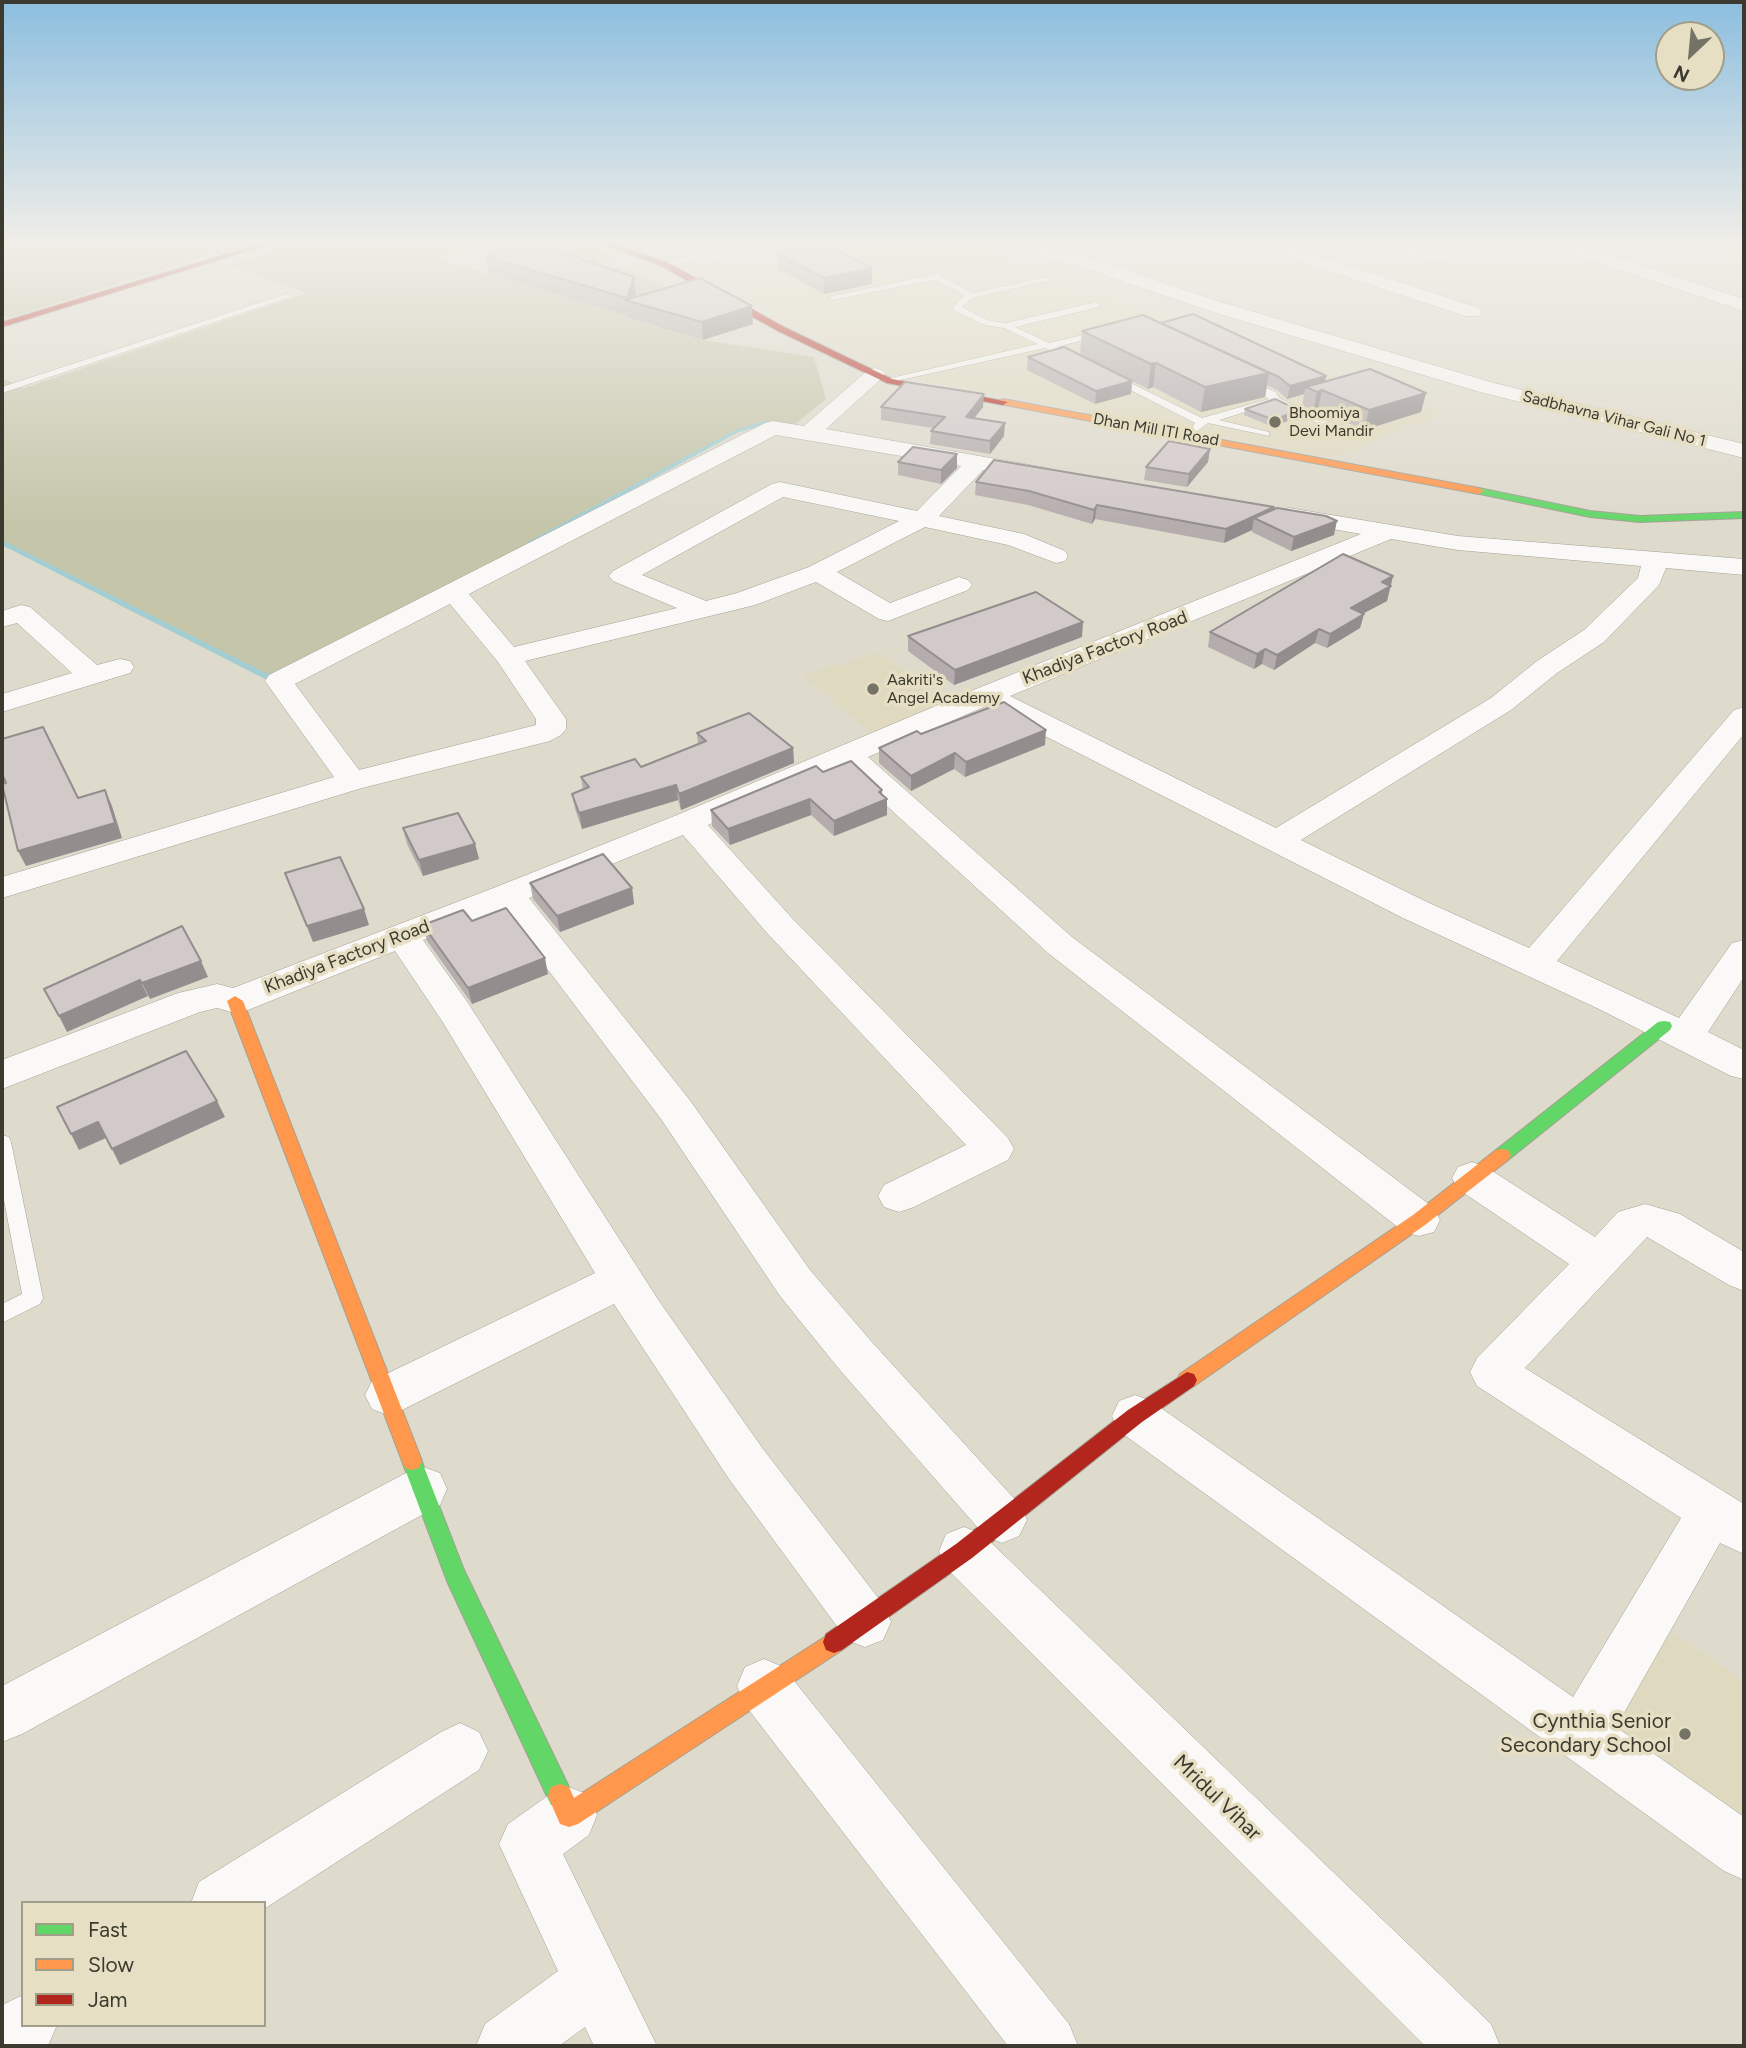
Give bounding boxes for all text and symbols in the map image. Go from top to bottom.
north arrow [1655,21,1725,91]
text: N [1670,60,1693,87]
street label: Sadbhavna Vihar Gali No 1 [1520,387,1708,451]
place label: Bhoomiya Devi Mandir [1289,403,1374,441]
street label: Dhan Mill ITI Road [1092,409,1220,451]
marker: Bhoomiya Devi Mandir [1267,414,1283,430]
street label: Khadiya Factory Road [1019,607,1191,689]
place label: Aakriti's Angel Academy [887,670,1000,708]
marker: Aakriti's Angel Academy [865,681,881,697]
street label: Khadiya Factory Road [261,916,433,998]
place label: Cynthia Senior Secondary School [1500,1709,1671,1759]
marker: Cynthia Senior Secondary School [1677,1726,1693,1742]
street label: Mridul Vihar [1168,1750,1266,1846]
legend [21,1901,266,2027]
text: Fast [88,1917,128,1942]
text: Slow [88,1952,134,1977]
text: Jam [88,1987,127,2012]

